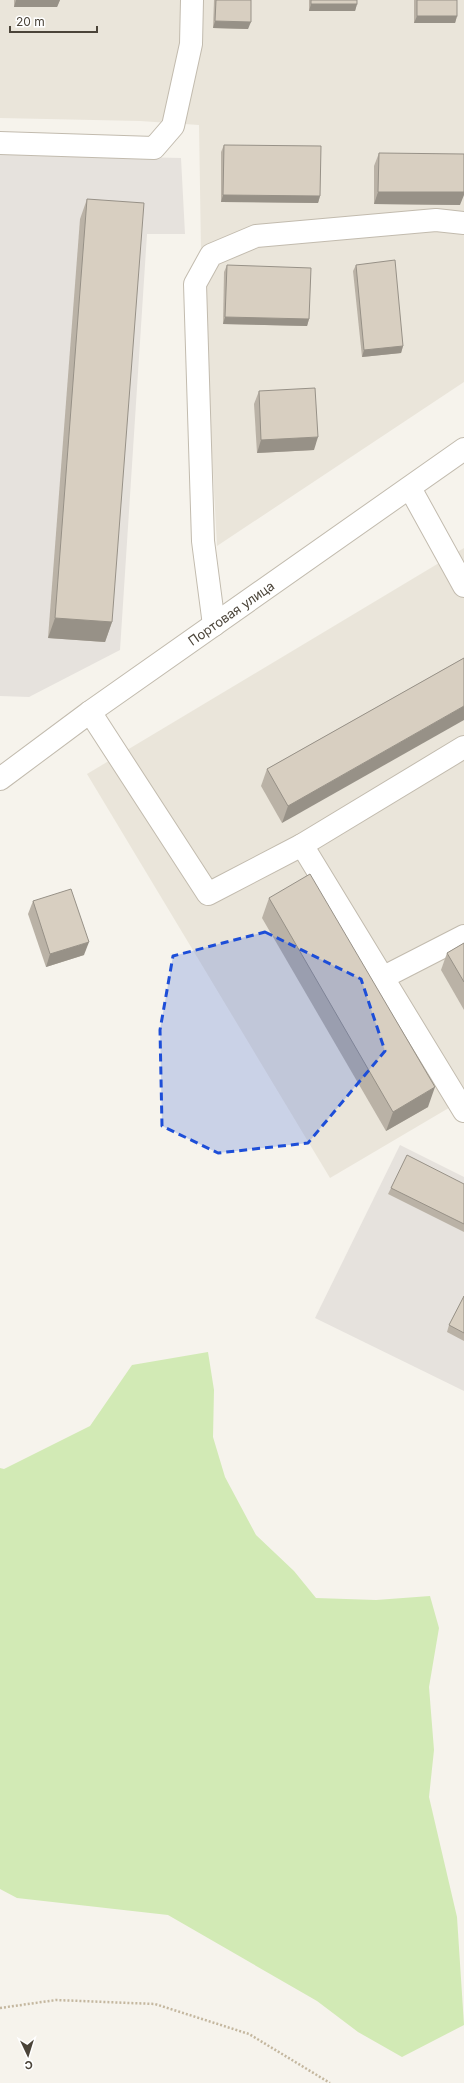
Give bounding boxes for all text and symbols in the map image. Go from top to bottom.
scale bar [10,8,97,34]
text: 20 m [16,14,45,29]
street label: Портовая улица [185,577,277,649]
north arrow [8,2035,48,2075]
text: С [24,2058,33,2072]

